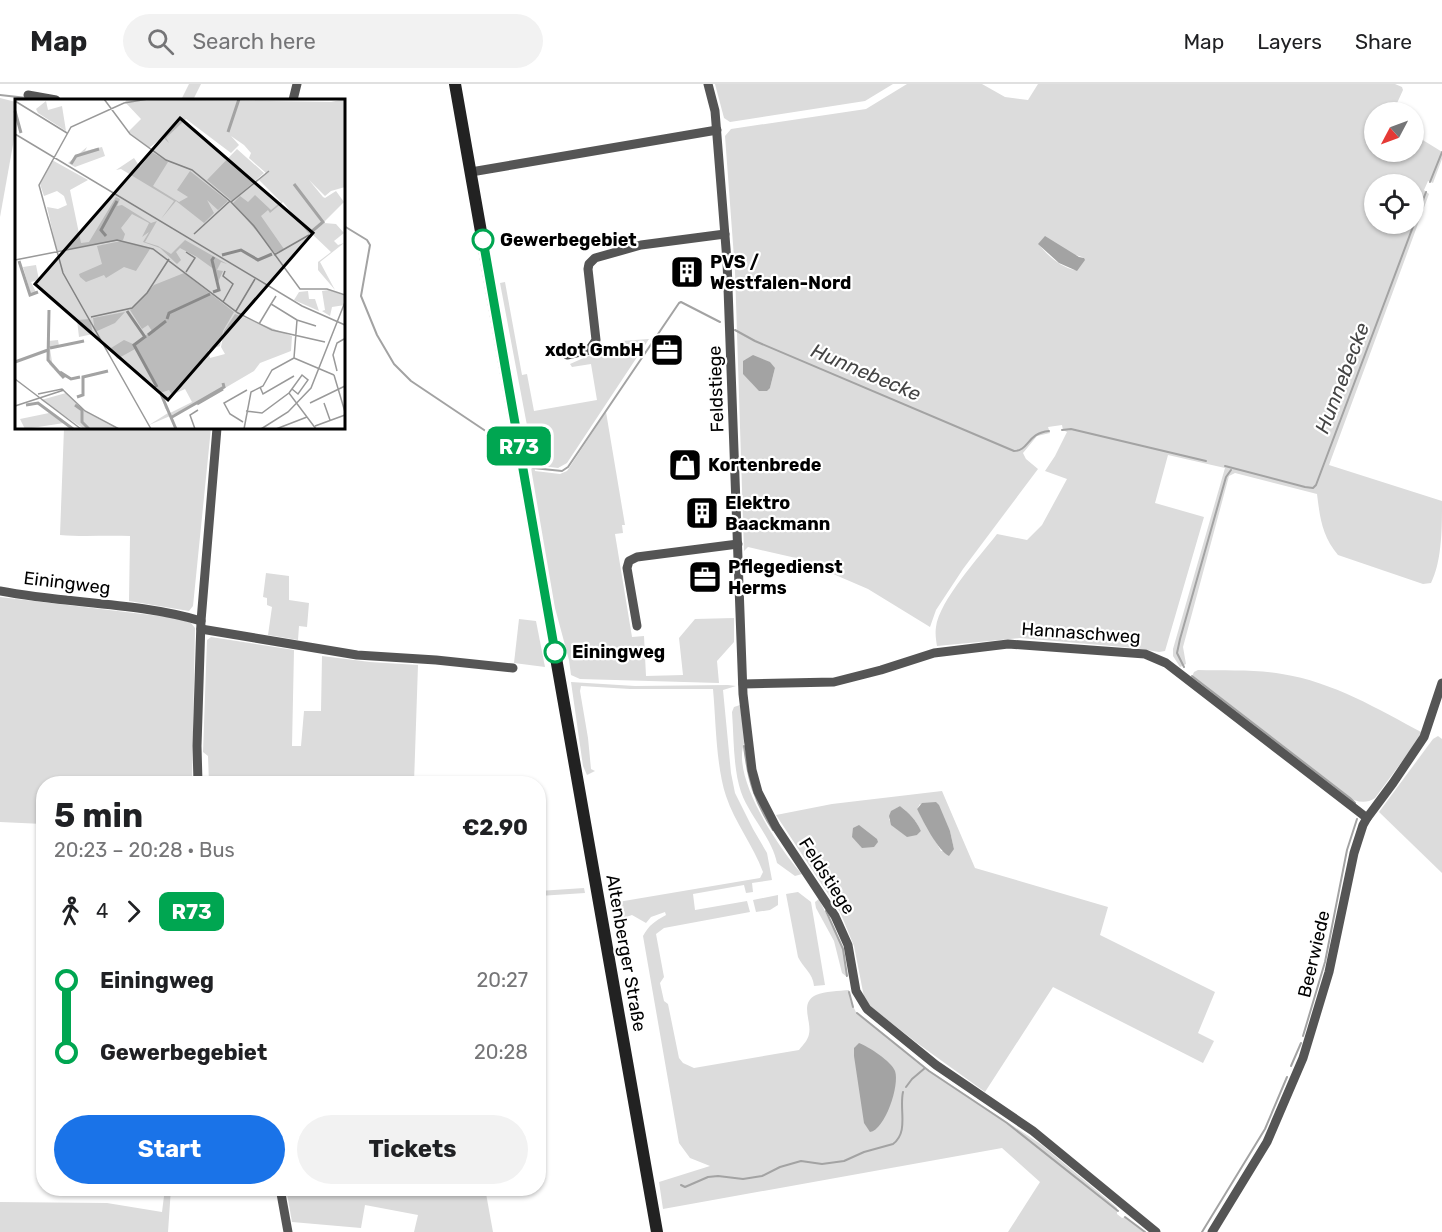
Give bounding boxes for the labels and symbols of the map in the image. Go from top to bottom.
inset map [15,99,345,429]
north arrow [1364,102,1424,162]
marker: Gewerbegebiet [472,229,494,251]
place label: Gewerbegebiet [500,229,637,251]
place label: PVS / Westfalen-Nord [710,251,851,294]
building icon: PVS / Westfalen-Nord [669,254,705,290]
water label: Hunnebecke [1310,319,1374,437]
office icon: xdot GmbH [649,332,685,368]
water label: Hunnebecke [808,338,924,406]
place label: xdot GmbH [545,339,644,361]
street label: Feldstiege [703,345,729,433]
line badge: R73 [484,426,554,466]
shop icon: Kortenbrede [667,447,703,483]
place label: Kortenbrede [708,454,822,476]
place label: Elektro Baackmann [725,492,830,535]
building icon: Elektro Baackmann [684,495,720,531]
place label: Pflegedienst Herms [728,556,843,599]
office icon: Pflegedienst Herms [687,559,723,595]
street label: Einingweg [22,567,112,599]
street label: Hannaschweg [1021,618,1141,648]
marker: Einingweg [544,641,566,663]
place label: Einingweg [572,641,665,663]
street label: Feldstiege [794,834,860,918]
street label: Altenberger Straße [601,873,651,1033]
street label: Beerwiede [1293,908,1335,1000]

